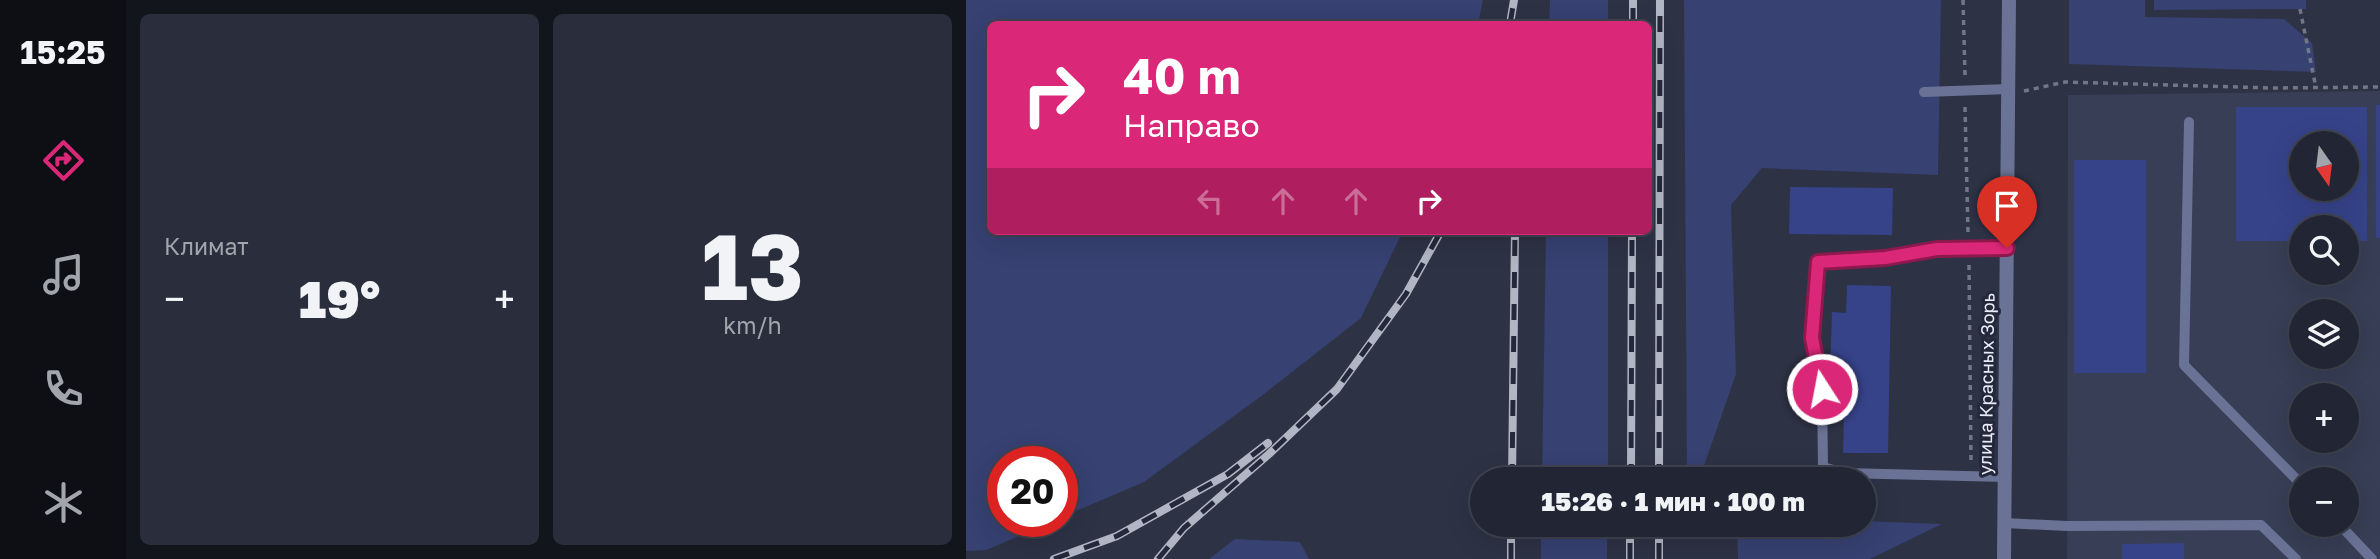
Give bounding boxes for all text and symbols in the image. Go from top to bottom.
text: 15:25 [20,33,106,71]
text: 40 m [1123,46,1241,105]
icon: right [1008,49,1099,140]
text: Направо [1123,106,1260,144]
north arrow [2289,131,2359,201]
map controls [2289,131,2359,537]
icon: directions [39,136,88,185]
pin [1977,176,2037,248]
icon: left [1191,182,1229,220]
icon: ahead [1264,182,1302,220]
icon: ahead [1337,182,1375,220]
icon: right [1410,182,1448,220]
icon: arrive [1988,187,2026,225]
text: 13 [701,211,804,320]
button: search [2289,215,2359,285]
text: Климат [164,232,249,260]
icon: music [39,250,88,299]
text: 19° [299,267,380,329]
text: − [164,276,185,321]
text: + [494,276,515,321]
street label: улица Красных Зорь [1973,293,1999,475]
button: layers [2289,299,2359,369]
text: km/h [723,311,782,339]
position arrow [1785,352,1859,426]
icon: phone [39,364,88,413]
button: + [2289,383,2359,453]
speed limit sign: 20 [987,446,1078,537]
button: − [2289,467,2359,537]
icon: climate [39,478,88,527]
text: 15:26 · 1 мин · 100 m [1541,486,1805,517]

